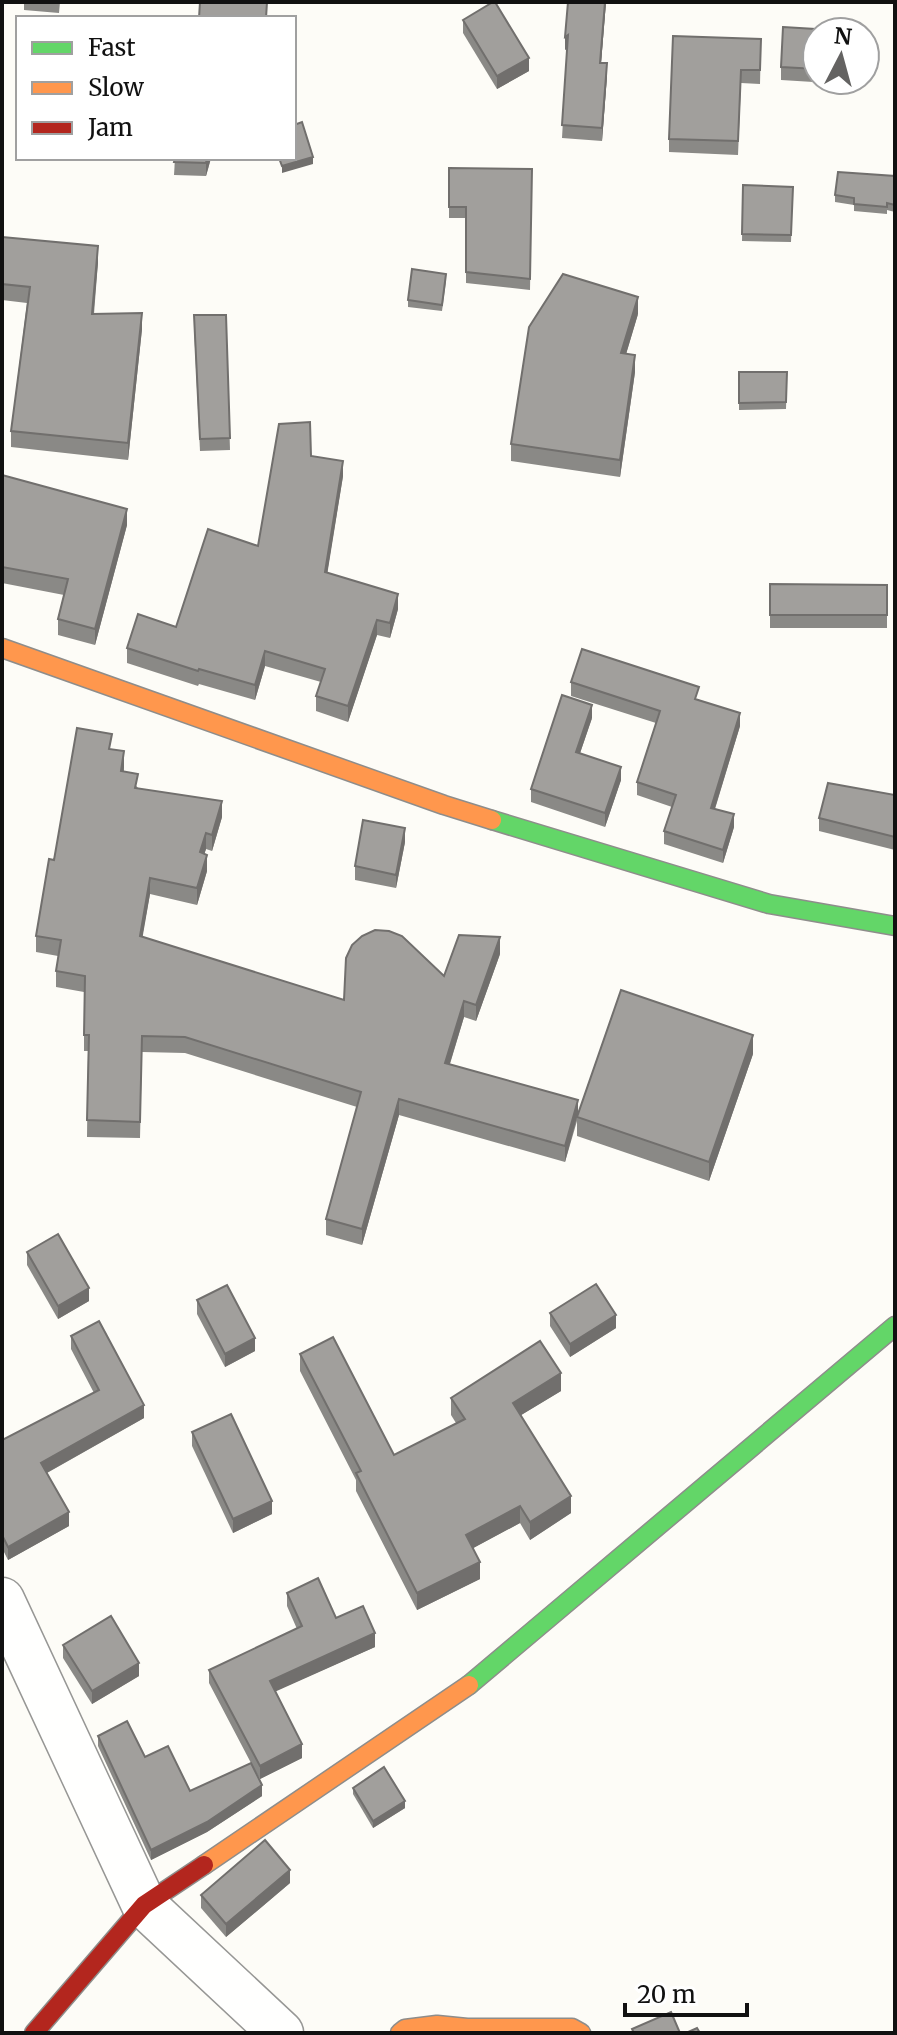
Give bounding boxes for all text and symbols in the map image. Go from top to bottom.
legend [16,16,296,160]
north arrow [801,16,881,96]
text: N [833,21,854,51]
text: Fast [88,32,136,63]
text: Slow [88,72,144,103]
text: Jam [87,112,133,143]
scale bar [625,1967,747,2017]
text: 20 m [637,1979,696,2010]

